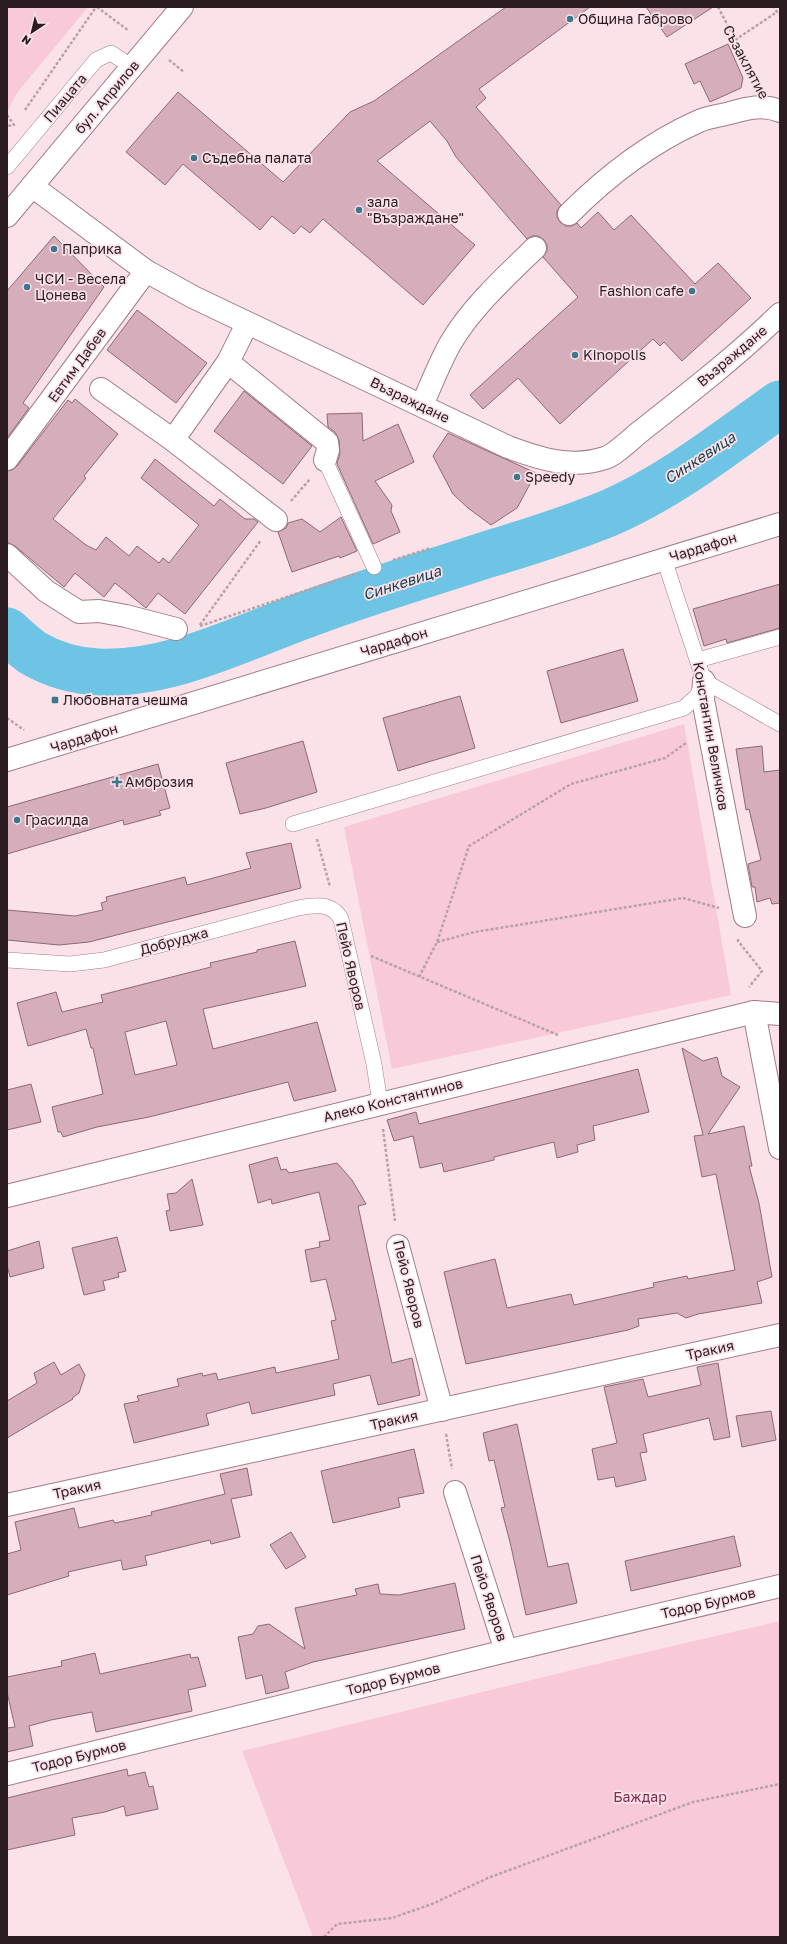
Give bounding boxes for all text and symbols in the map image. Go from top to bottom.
place label: Община Габрово [578,10,693,27]
north arrow [12,12,52,52]
marker: Община Габрово [565,14,575,24]
street label: Съзаклятие [720,22,773,102]
text: N [19,33,33,48]
street label: бул. Априлов [71,56,142,137]
street label: Пиацата [39,70,90,125]
place label: Съдебна палата [202,149,312,166]
marker: Съдебна палата [189,153,199,163]
place label: зала "Възраждане" [367,193,464,226]
marker: зала "Възраждане" [354,205,364,215]
place label: Паприка [62,240,122,257]
marker: Паприка [49,244,59,254]
place label: ЧСИ - Весела Цонева [35,270,126,303]
marker: ЧСИ - Весела Цонева [22,282,32,292]
place label: Fashion cafe [599,282,684,299]
marker: Fashion cafe [687,286,697,296]
street label: Възраждане [693,321,770,390]
street label: Евтим Дабев [44,324,109,405]
place label: Kinopolis [583,346,646,363]
marker: Kinopolis [570,350,580,360]
street label: Възраждане [368,373,453,426]
water label: Синкевица [661,427,739,487]
place label: Speedy [525,468,575,485]
marker: Speedy [512,472,522,482]
street label: Чардафон [667,528,739,565]
water label: Синкевица [360,561,444,603]
street label: Чардафон [358,623,430,660]
street label: Константин Величков [690,660,733,812]
place label: Любовната чешма [63,691,188,708]
marker: Любовната чешма [50,695,60,705]
street label: Чардафон [48,719,120,756]
place label: Амброзия [125,773,194,790]
marker: Амброзия [112,777,122,787]
place label: Грасилда [25,811,89,828]
marker: Грасилда [12,815,22,825]
street label: Пейо Яворов [333,920,370,1012]
street label: Добруджа [138,923,210,958]
street label: Алеко Константинов [321,1074,464,1125]
street label: Пейо Яворов [390,1238,429,1330]
street label: Тракия [684,1336,735,1363]
street label: Тракия [368,1406,419,1433]
street label: Тракия [51,1475,102,1502]
street label: Пейо Яворов [468,1552,511,1643]
street label: Тодор Бурмов [659,1583,757,1622]
street label: Тодор Бурмов [344,1659,442,1698]
street label: Тодор Бурмов [30,1736,128,1775]
park label: Баждар [613,1788,667,1805]

